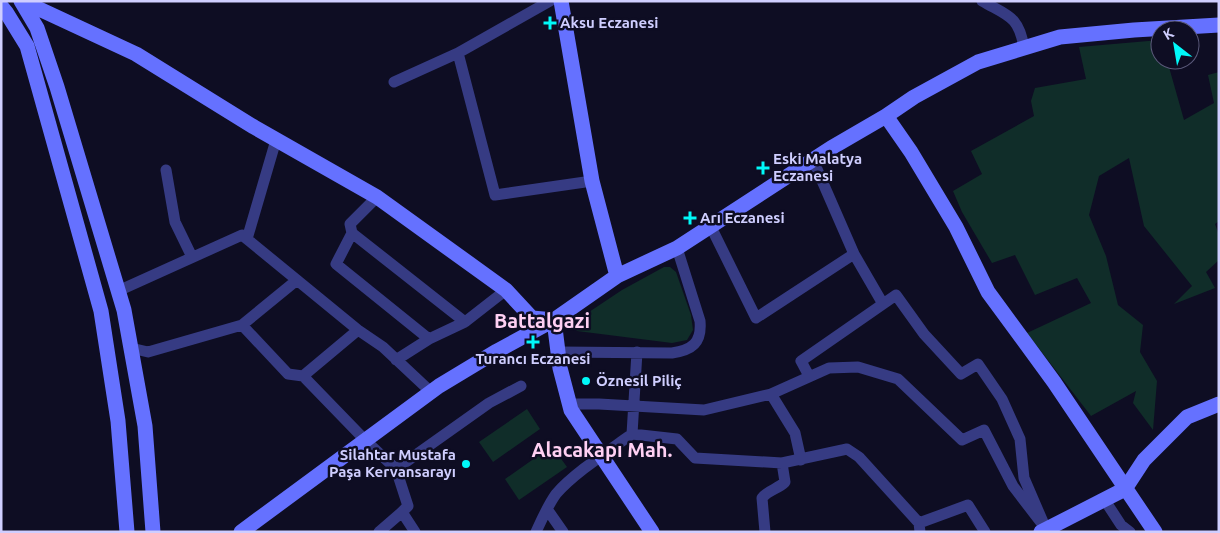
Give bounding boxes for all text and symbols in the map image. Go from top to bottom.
place label: Aksu Eczanesi [560,14,659,31]
marker: Aksu Eczanesi [544,17,556,29]
north arrow [1150,20,1200,70]
text: K [1160,24,1177,43]
place label: Eski Malatya Eczanesi [773,150,862,184]
marker: Eski Malatya Eczanesi [757,162,769,174]
place label: Arı Eczanesi [700,209,785,226]
marker: Arı Eczanesi [684,212,696,224]
district label: Battalgazi [494,309,590,332]
marker: Turancı Eczanesi [527,336,539,348]
place label: Turancı Eczanesi [475,350,591,367]
place label: Öznesil Piliç [596,372,682,390]
marker: Öznesil Piliç [580,375,592,387]
district label: Alacakapı Mah. [532,438,673,461]
place label: Silahtar Mustafa Paşa Kervansarayı [329,446,456,481]
marker: Silahtar Mustafa Paşa Kervansarayı [460,458,472,470]

